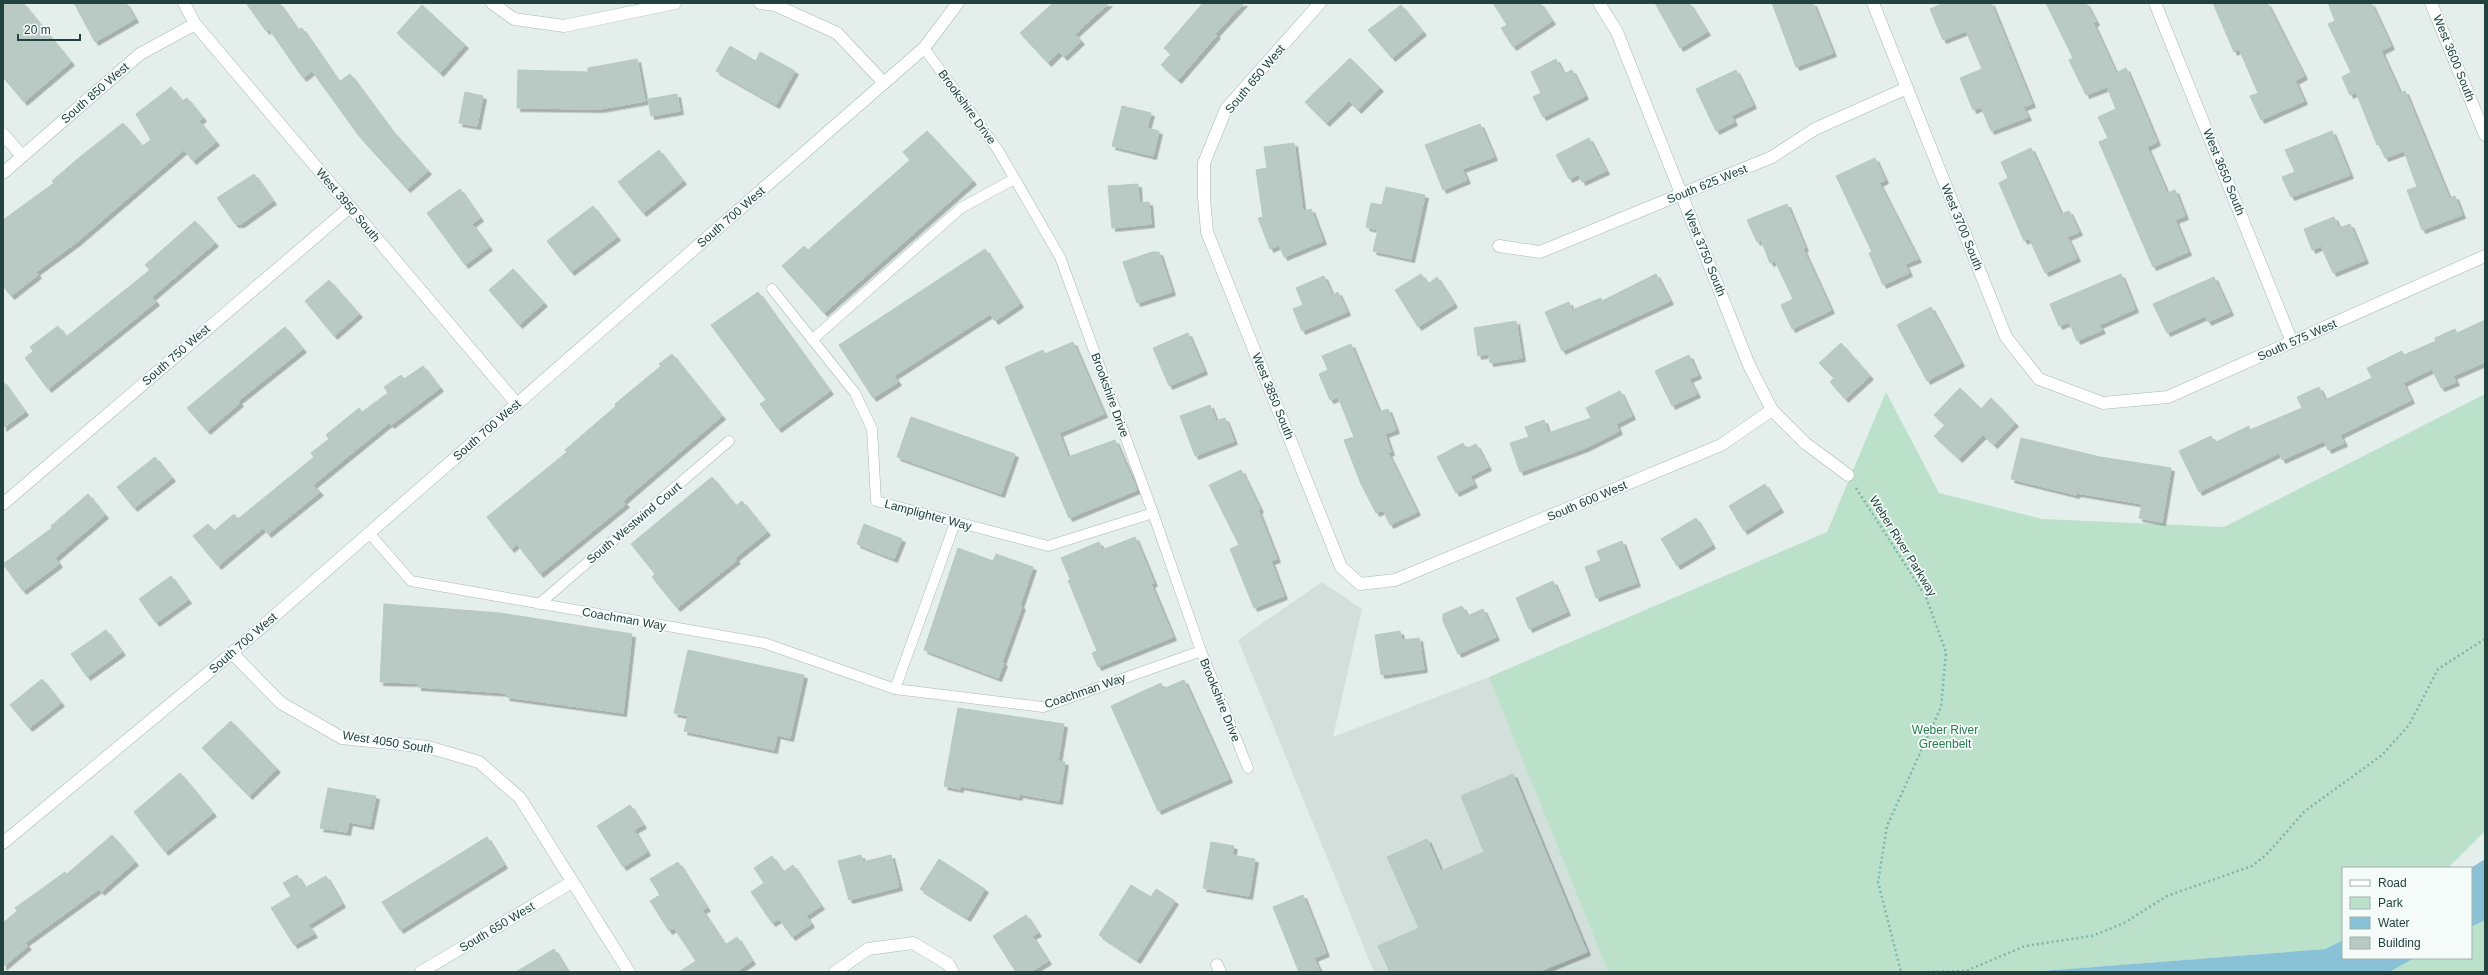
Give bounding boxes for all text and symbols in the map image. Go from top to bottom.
street label: West 3600 South [2430,13,2478,103]
scale bar [18,16,80,42]
text: 20 m [24,23,51,37]
street label: South 650 West [1222,41,1288,116]
street label: South 850 West [58,59,132,126]
street label: Brookshire Drive [935,67,999,147]
street label: West 3650 South [2200,127,2248,217]
street label: South 625 West [1665,161,1750,206]
street label: West 3950 South [313,165,383,245]
street label: West 3700 South [1938,182,1986,272]
street label: South 700 West [694,183,768,250]
street label: West 3750 South [1681,208,1729,298]
street label: South 575 West [2255,316,2339,364]
street label: South 750 West [139,321,213,388]
street label: Brookshire Drive [1088,351,1132,439]
street label: West 3850 South [1249,351,1297,441]
street label: South 700 West [450,396,524,463]
street label: South 600 West [1545,478,1630,524]
street label: South Westwind Court [584,479,685,567]
street label: Weber River Parkway [1866,493,1940,599]
street label: Lamplighter Way [883,497,973,533]
street label: Coachman Way [581,605,667,633]
street label: South 700 West [206,609,280,676]
street label: Brookshire Drive [1197,656,1243,744]
street label: Coachman Way [1043,671,1127,711]
park label: Weber River Greenbelt [1912,723,1978,751]
street label: West 4050 South [342,728,434,756]
legend [2342,867,2472,959]
text: Road [2378,876,2407,890]
text: Park [2378,896,2404,910]
street label: South 650 West [457,899,538,955]
text: Water [2378,916,2410,930]
text: Building [2378,936,2421,950]

